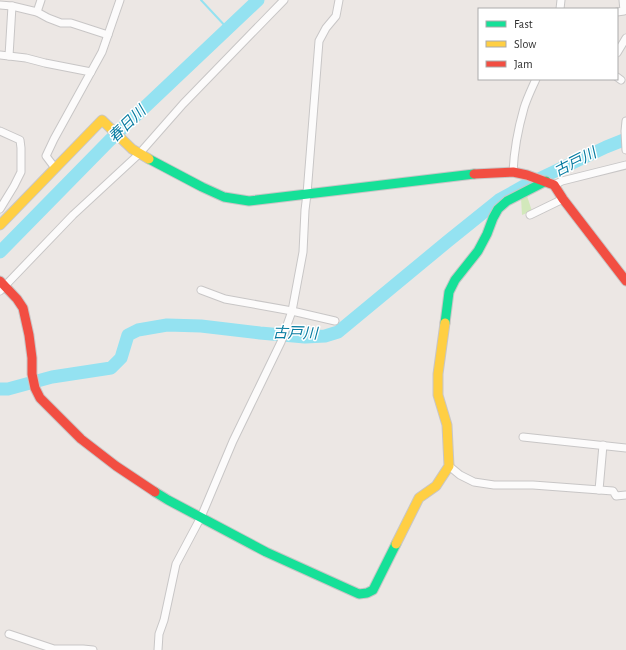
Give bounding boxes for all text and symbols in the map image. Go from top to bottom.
legend [478,8,618,80]
text: Fast [514,18,533,30]
text: Slow [514,38,536,50]
text: Jam [514,58,533,70]
water label: 春日川 [105,101,150,145]
water label: 古戸川 [551,144,600,179]
water label: 古戸川 [272,325,320,341]

